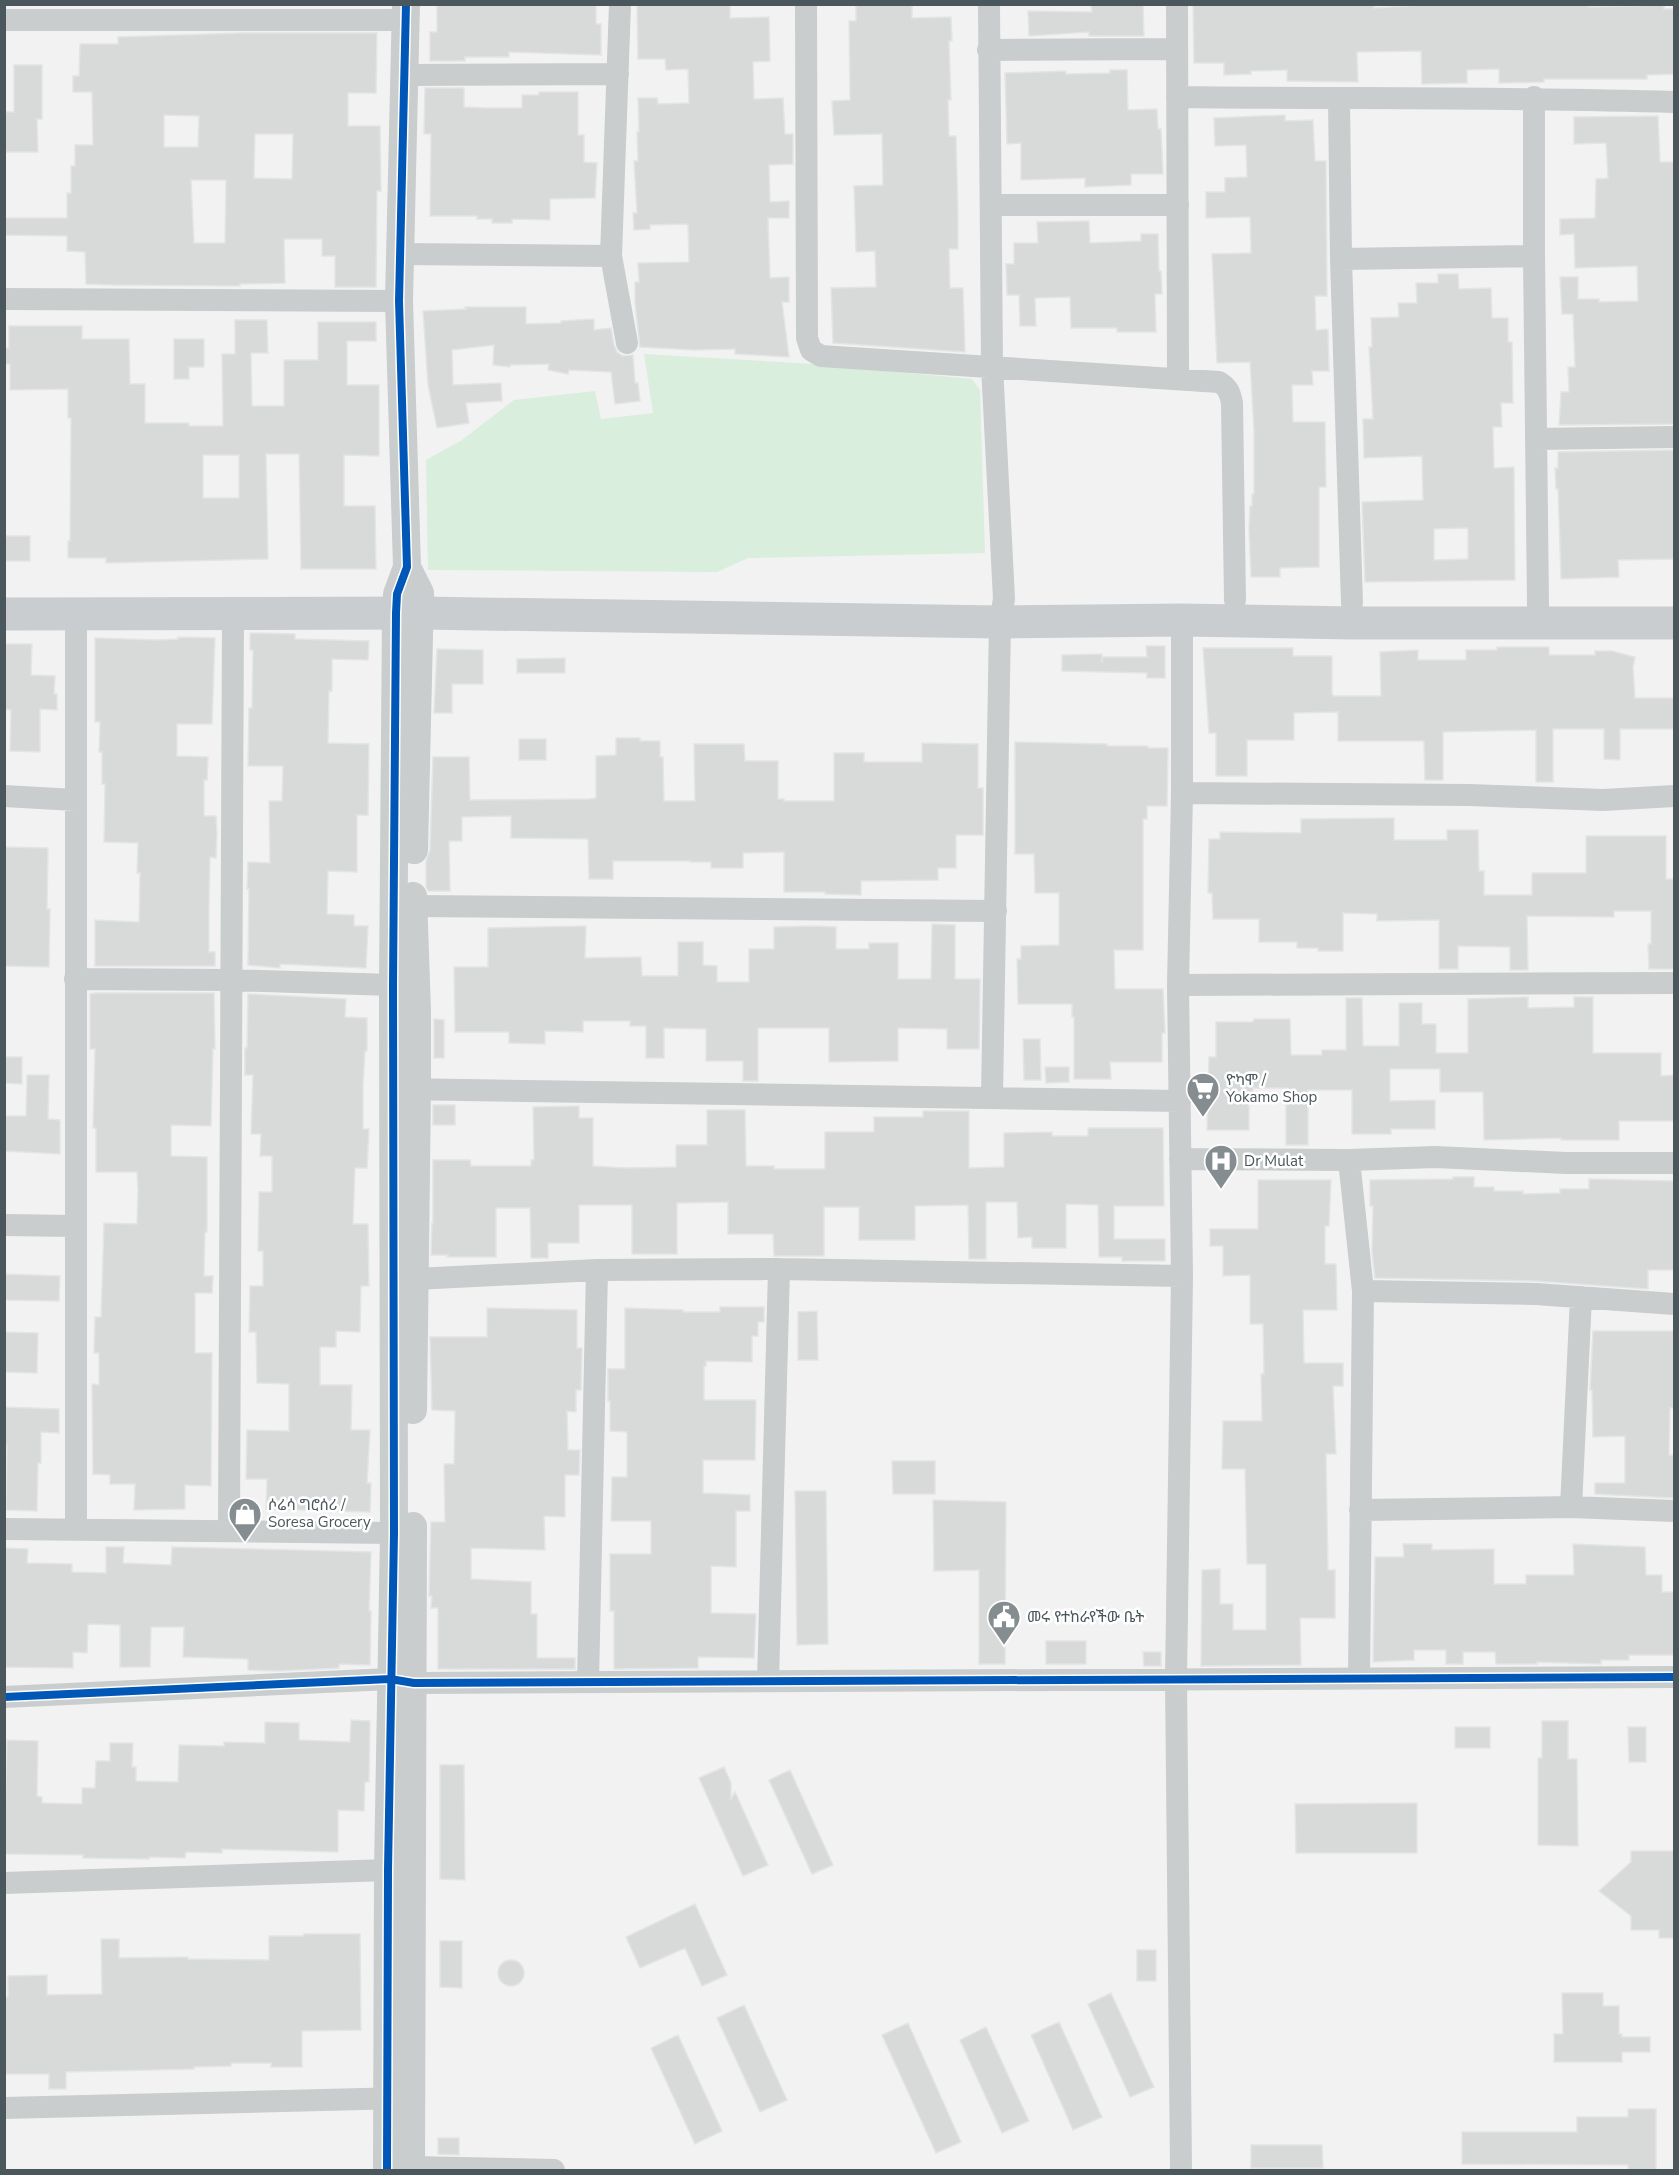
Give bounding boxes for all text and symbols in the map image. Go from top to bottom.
place label: ዮካሞ / Yokamo Shop [1225,1070,1318,1107]
supermarket icon: ዮካሞ / Yokamo Shop [1185,1071,1221,1118]
hospital icon: Dr Mulat [1203,1143,1239,1190]
place label: Dr Mulat [1244,1151,1304,1171]
place label: ሶሬሳ ግሮሰሪ / Soresa Grocery [268,1495,371,1532]
shop icon: ሶሬሳ ግሮሰሪ / Soresa Grocery [227,1496,263,1543]
public building icon: መሩ የተከራየችው ቤት [986,1599,1022,1646]
place label: መሩ የተከራየችው ቤት [1027,1607,1144,1627]

